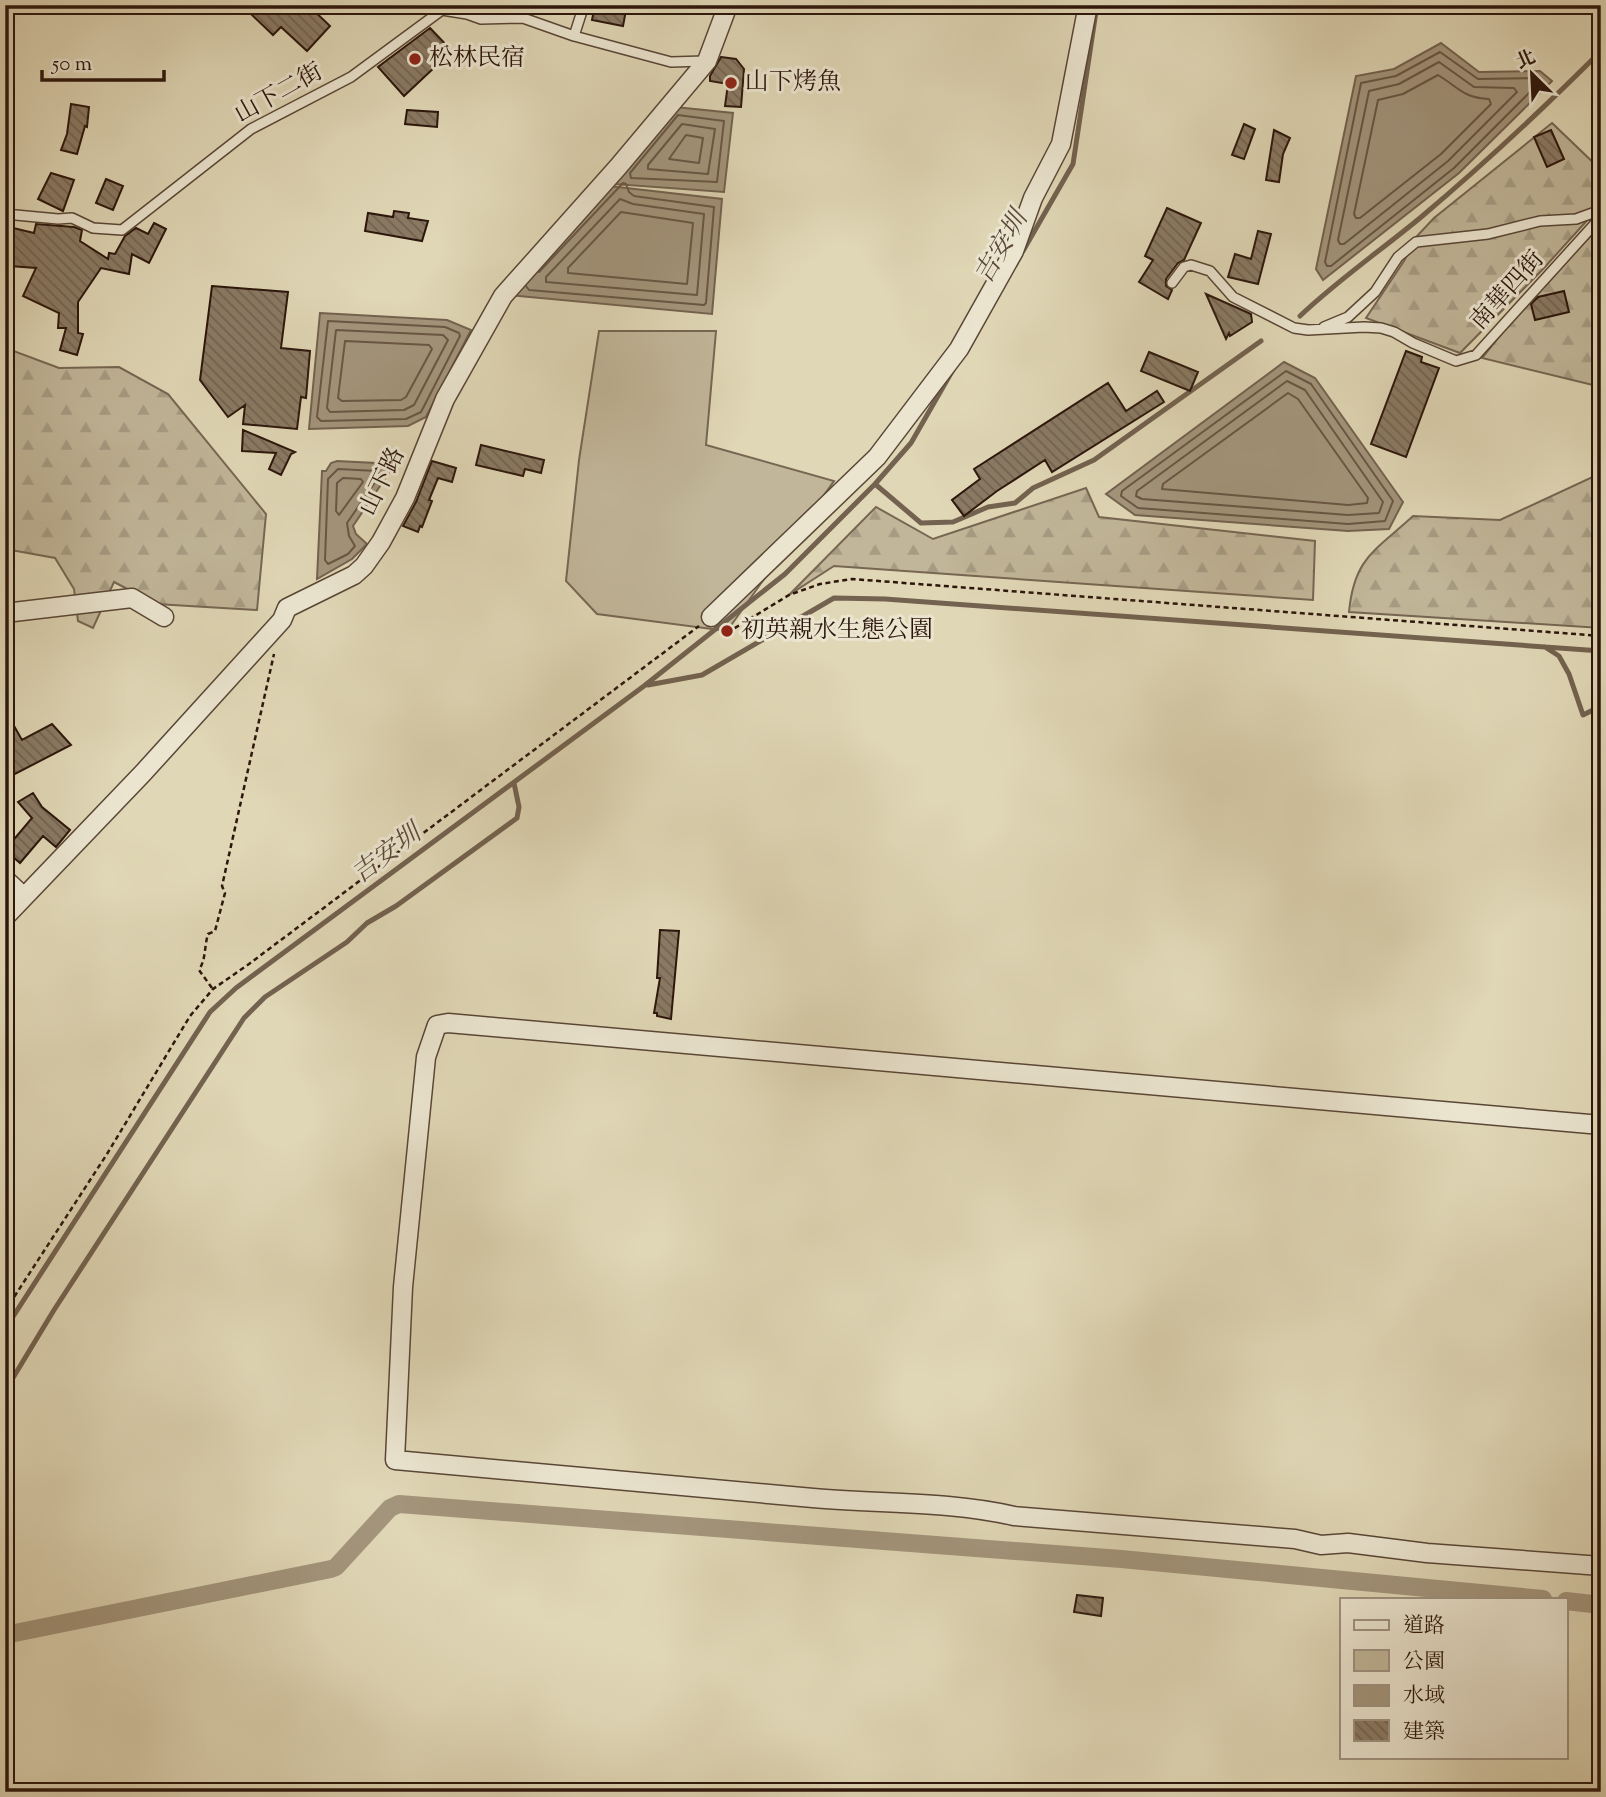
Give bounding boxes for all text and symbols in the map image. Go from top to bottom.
scale bar [42,38,164,82]
north arrow [1498,38,1568,108]
place label: 松林民宿 [429,42,525,76]
text: 北 [1512,45,1540,77]
text: 50 m [51,50,92,80]
marker: 松林民宿 [407,51,423,67]
street label: 山下二街 [229,56,329,132]
place label: 山下烤魚 [745,66,841,100]
marker: 山下烤魚 [723,75,739,91]
water label: 吉安圳 [966,202,1040,291]
street label: 南華四街 [1463,244,1553,338]
street label: 山下路 [352,442,414,522]
place label: 初英親水生態公園 [741,614,933,648]
marker: 初英親水生態公園 [719,623,735,639]
water label: 吉安圳 [345,814,432,893]
legend [1340,1598,1568,1758]
text: 道路 [1403,1612,1445,1642]
text: 公園 [1403,1648,1445,1678]
text: 水域 [1403,1682,1445,1712]
text: 建築 [1403,1718,1445,1748]

